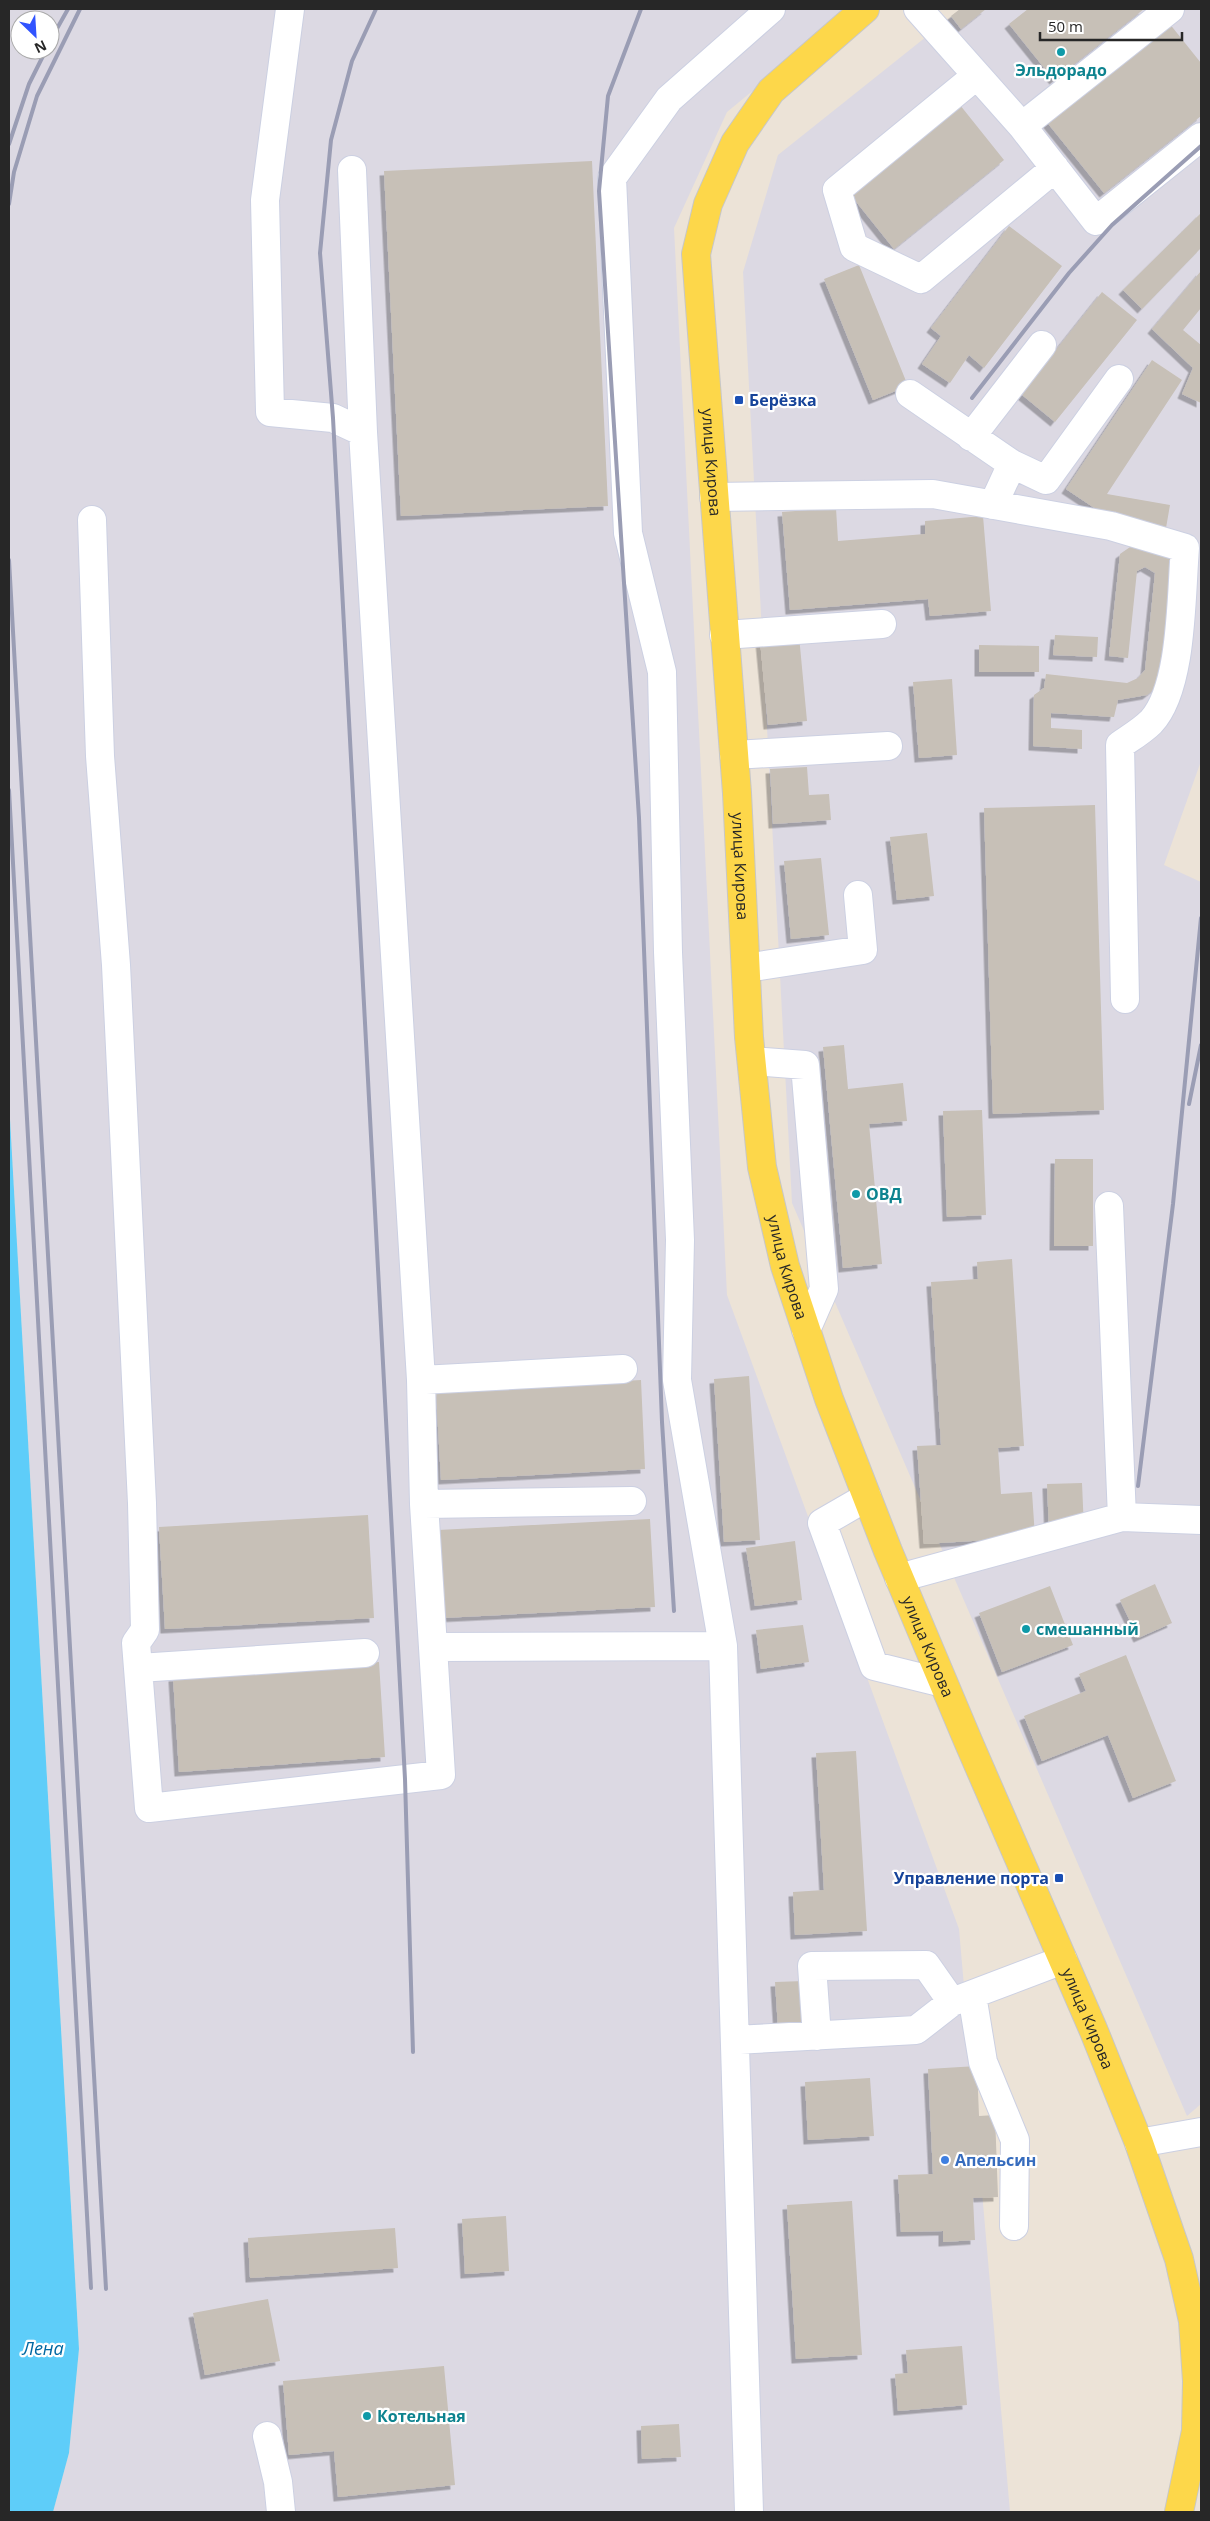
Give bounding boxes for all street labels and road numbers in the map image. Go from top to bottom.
street label: улица Кирова [697,408,727,517]
street label: улица Кирова [727,812,754,921]
street label: улица Кирова [762,1213,813,1322]
street label: улица Кирова [897,1593,959,1700]
street label: улица Кирова [1057,1965,1119,2072]

